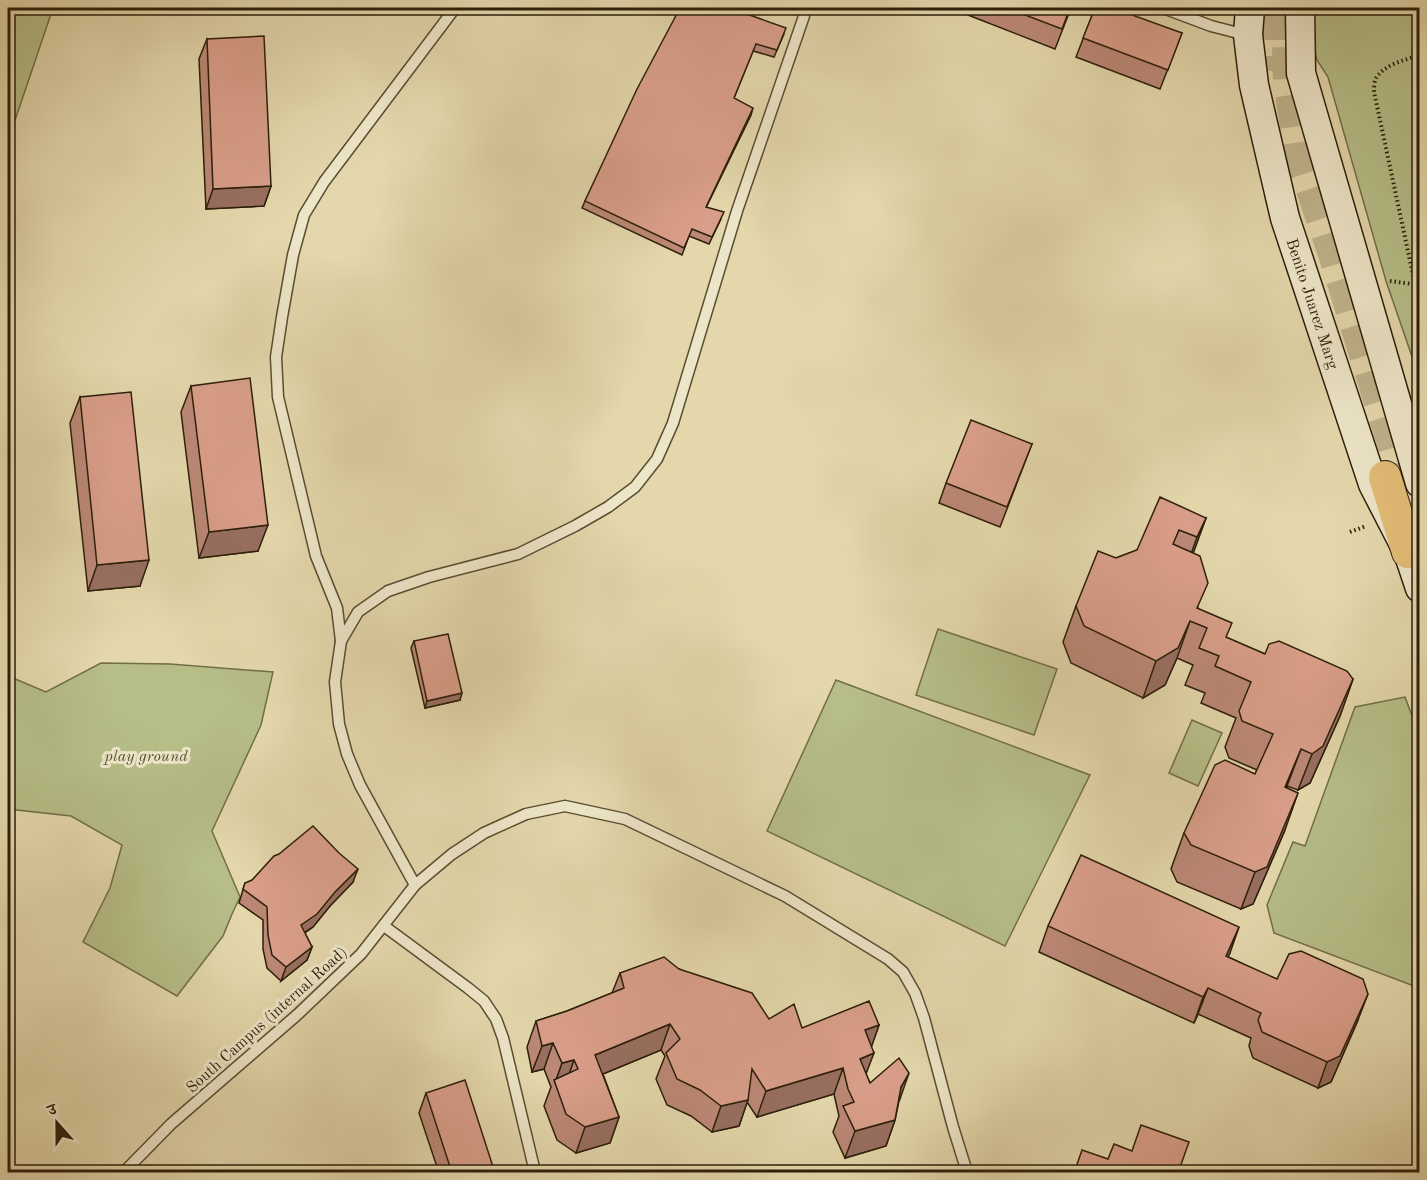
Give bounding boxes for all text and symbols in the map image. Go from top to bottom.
street label: Benito Juarez Marg [1282,237,1341,372]
park label: play ground [102,749,188,765]
street label: South Campus (internal Road) [183,944,351,1097]
north arrow [27,1093,87,1153]
text: उ [45,1101,61,1120]

